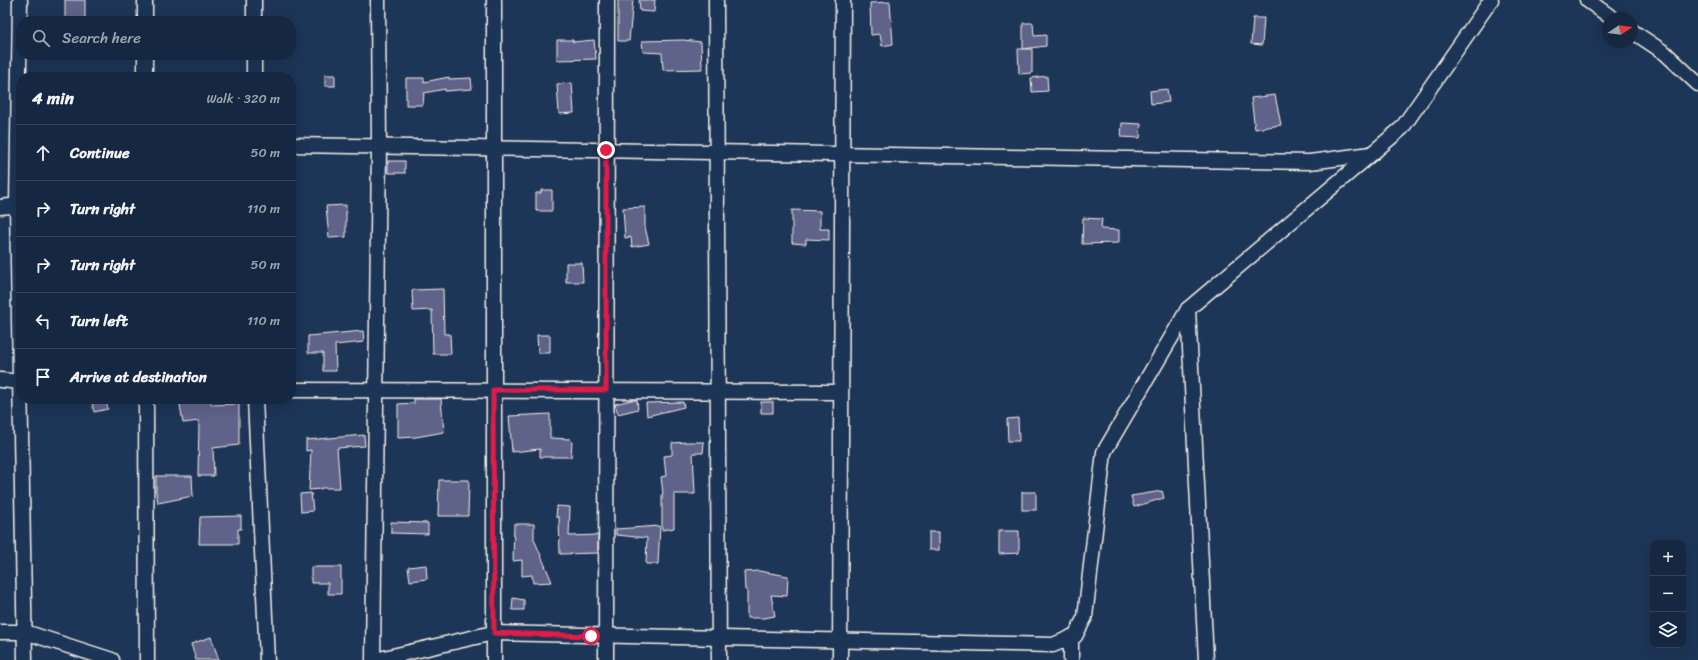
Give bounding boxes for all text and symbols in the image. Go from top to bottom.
north arrow [1602,12,1638,48]
search box [16,16,296,60]
text: Search here [62,25,141,51]
icon: search [30,27,52,49]
text: 4 min [32,83,74,113]
text: Walk · 320 m [206,87,280,110]
text: Continue [70,140,130,166]
text: 50 m [250,141,280,164]
route end [597,141,615,159]
icon: ahead [32,142,54,164]
text: Turn right [70,196,135,222]
text: 110 m [247,197,280,220]
icon: right [32,198,54,220]
text: Turn right [70,252,135,278]
text: 50 m [250,253,280,276]
icon: right [32,254,54,276]
text: Turn left [70,308,128,334]
text: 110 m [247,309,280,332]
icon: left [32,310,54,332]
text: Arrive at destination [70,364,207,390]
icon: arrive [32,366,54,388]
map controls [1650,540,1686,648]
button: + [1650,540,1686,576]
button: − [1650,576,1686,612]
button: layers [1650,612,1686,648]
route start [582,627,600,645]

